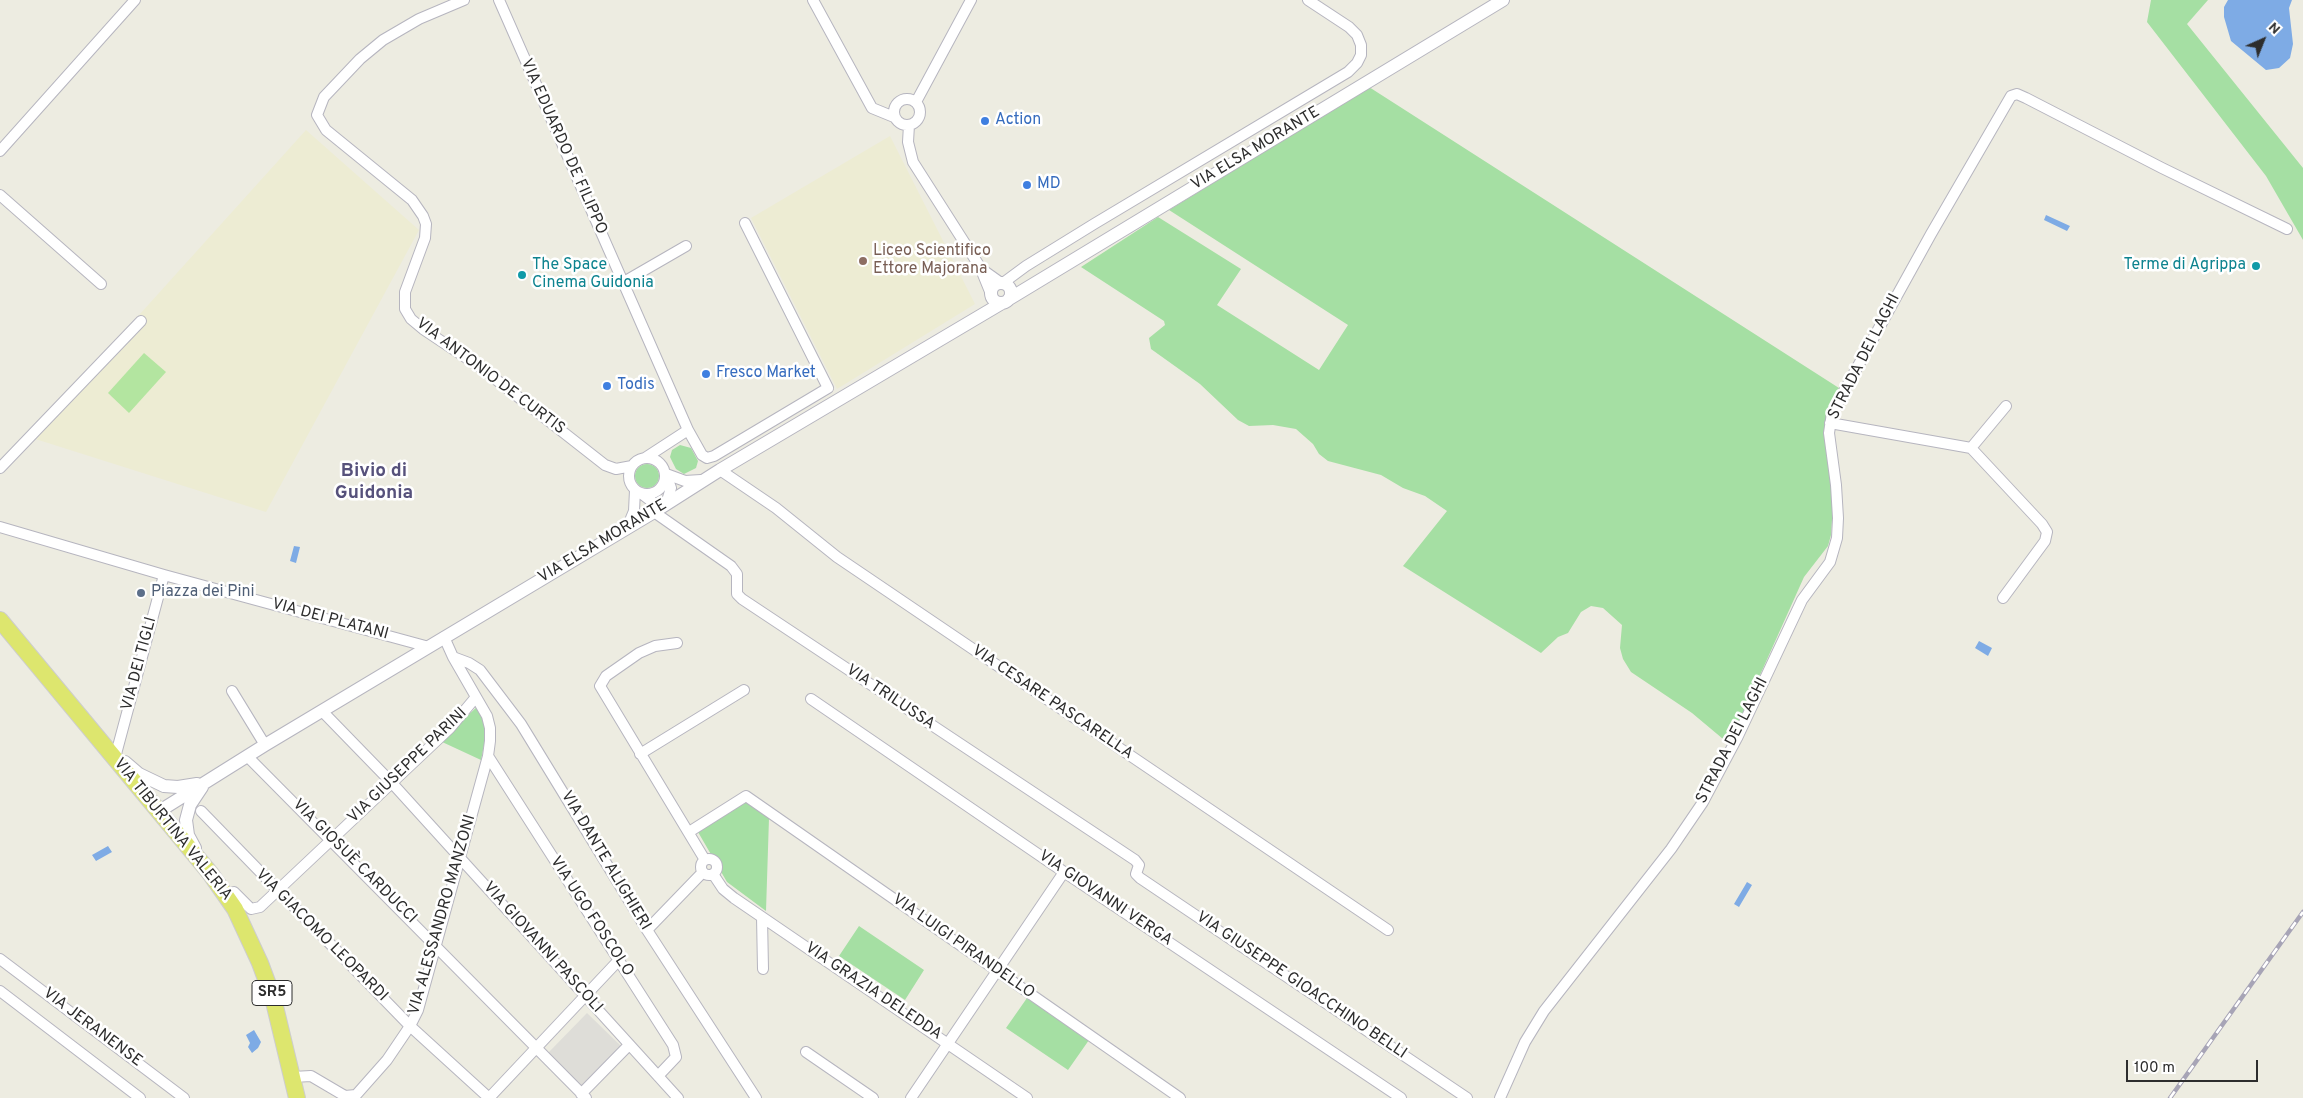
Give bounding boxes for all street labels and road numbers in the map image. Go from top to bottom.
street label: VIA EDUARDO DE FILIPPO [515,56,611,238]
street label: VIA ELSA MORANTE [1188,103,1324,195]
street label: STRADA DEI LAGHI [1825,291,1905,423]
street label: VIA ANTONIO DE CURTIS [412,315,568,439]
street label: VIA ELSA MORANTE [535,496,671,588]
street label: VIA DEI PLATANI [270,595,390,645]
street label: VIA DEI TIGLI [118,615,162,713]
street label: VIA CESARE PASCARELLA [968,642,1136,764]
street label: VIA TRILUSSA [842,661,938,735]
street label: STRADA DEI LAGHI [1693,675,1773,807]
street label: VIA GIUSEPPE PARINI [344,704,472,828]
street label: VIA TIBURTINA VALERIA [109,755,235,905]
street label: VIA DANTE ALIGHIERI [556,788,654,934]
street label: VIA GIOSUÈ CARDUCCI [288,796,420,928]
street label: VIA ALESSANDRO MANZONI [405,813,481,1017]
street label: VIA GIOVANNI VERGA [1034,847,1176,951]
street label: VIA UGO FOSCOLO [545,853,637,981]
street label: VIA GIACOMO LEOPARDI [251,866,391,1006]
street label: VIA GIOVANNI PASCOLI [478,879,606,1017]
street label: VIA LUIGI PIRANDELLO [888,891,1038,1003]
street label: VIA GIUSEPPE GIOACCHINO BELLI [1192,908,1410,1064]
street label: VIA GRAZIA DELEDDA [801,939,945,1045]
road number: SR5 [252,980,292,1006]
street label: VIA JERANENSE [39,984,145,1072]

